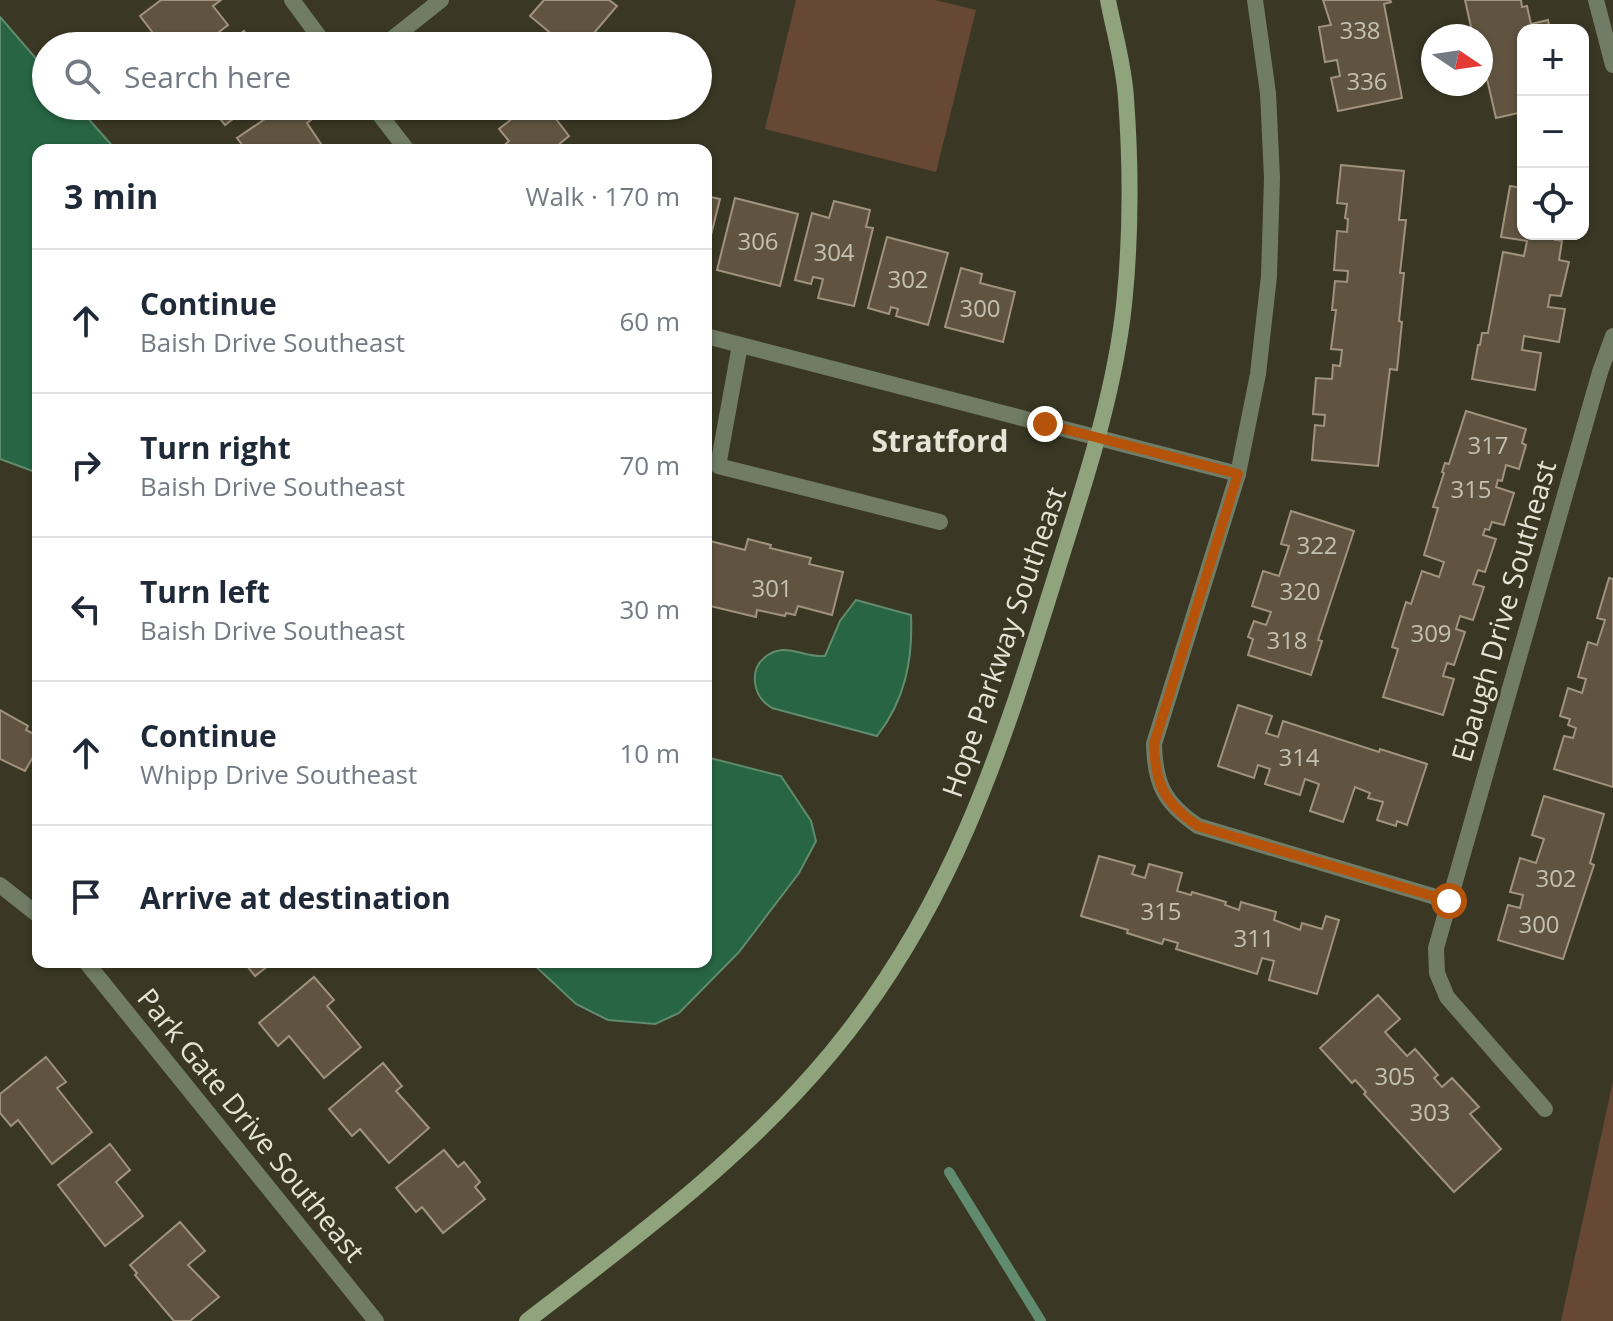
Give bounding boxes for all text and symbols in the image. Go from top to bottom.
house number: 338 [1339,13,1381,46]
north arrow [1421,24,1493,96]
map controls [1517,24,1589,240]
button: + [1517,24,1589,96]
search box [32,32,712,120]
icon: search [60,54,104,98]
text: Search here [124,56,291,97]
house number: 336 [1346,64,1388,97]
button: − [1517,96,1589,168]
button: locate [1517,168,1589,240]
text: 3 min [64,173,158,219]
text: Walk · 170 m [526,178,680,214]
house number: 306 [737,224,779,257]
house number: 304 [813,235,855,268]
house number: 302 [887,262,929,295]
text: Continue [140,283,277,324]
house number: 300 [959,291,1001,324]
icon: ahead [64,299,108,343]
text: 60 m [619,303,680,339]
text: Baish Drive Southeast [140,324,405,360]
route end [1027,406,1063,442]
district label: Stratford [871,420,1009,461]
text: Turn right [140,427,291,468]
house number: 317 [1467,428,1509,461]
icon: right [64,443,108,487]
text: 70 m [619,447,680,483]
street label: Ebaugh Drive Southeast [1442,456,1564,766]
text: Baish Drive Southeast [140,468,405,504]
house number: 315 [1450,472,1492,505]
street label: Hope Parkway Southeast [932,481,1074,802]
house number: 322 [1296,528,1338,561]
text: Turn left [140,571,270,612]
house number: 301 [751,571,793,604]
house number: 320 [1279,574,1321,607]
icon: left [64,587,108,631]
text: 30 m [619,591,680,627]
text: Baish Drive Southeast [140,612,405,648]
house number: 309 [1410,616,1452,649]
house number: 318 [1266,623,1308,656]
text: Continue [140,715,277,756]
icon: ahead [64,731,108,775]
text: 10 m [619,735,680,771]
house number: 314 [1278,740,1320,773]
text: Whipp Drive Southeast [140,756,417,792]
house number: 302 [1535,861,1577,894]
icon: arrive [64,875,108,919]
text: Arrive at destination [140,877,451,918]
route start [1431,883,1467,919]
house number: 315 [1140,894,1182,927]
house number: 300 [1518,907,1560,940]
house number: 311 [1233,921,1275,954]
street label: Park Gate Drive Southeast [130,980,374,1269]
house number: 305 [1374,1059,1416,1092]
house number: 303 [1409,1095,1451,1128]

